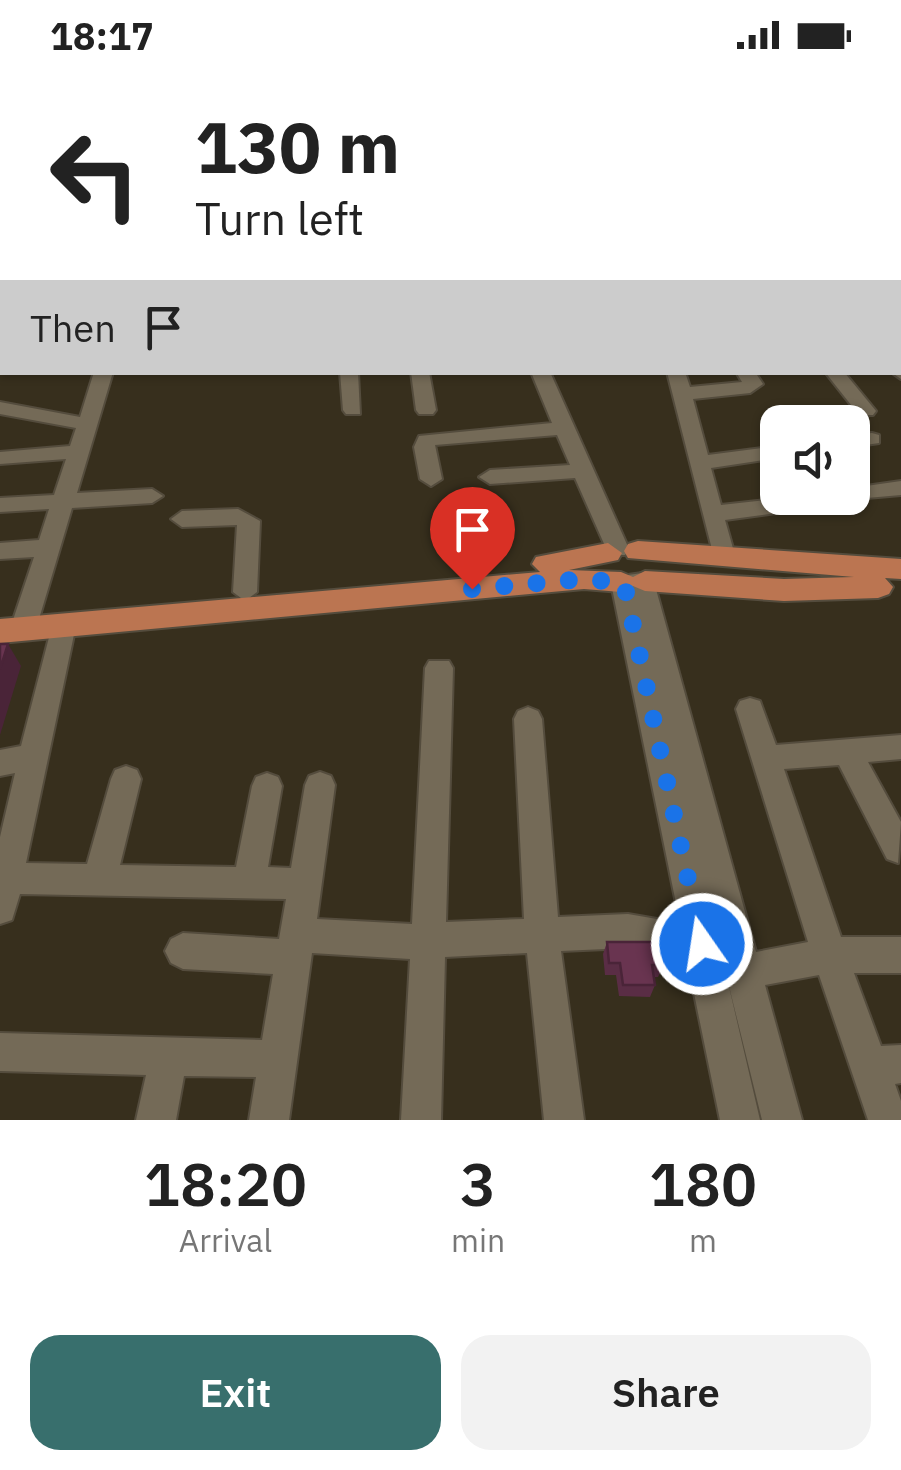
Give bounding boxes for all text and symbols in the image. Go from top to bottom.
text: 18:17 [50,11,154,60]
text: 130 m [195,101,400,192]
icon: left [30,110,160,240]
text: Turn left [195,189,364,247]
icon: arrive [136,300,191,355]
text: Then [30,303,116,352]
map controls [760,405,870,515]
button: sound [760,405,870,515]
pin [430,487,515,590]
icon: arrive [445,502,500,557]
position arrow [650,892,754,996]
text: 18:20 [144,1144,307,1223]
text: 3 [460,1144,496,1223]
text: 180 [649,1144,757,1223]
text: Arrival [179,1219,272,1261]
text: min [451,1219,505,1261]
text: m [689,1219,717,1261]
button: Exit [30,1335,441,1450]
button: Share [461,1335,871,1450]

